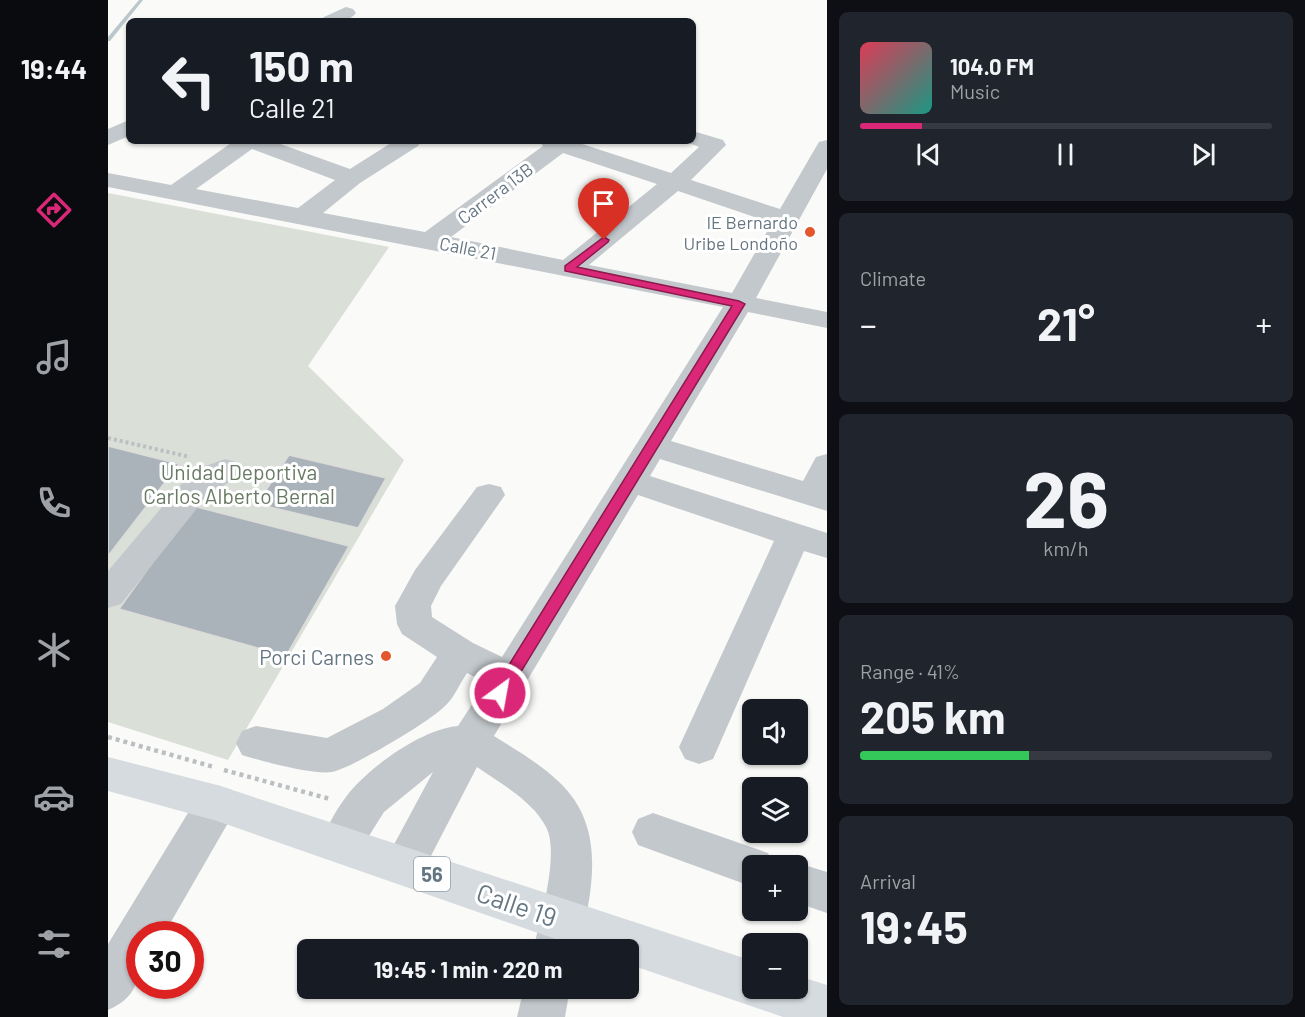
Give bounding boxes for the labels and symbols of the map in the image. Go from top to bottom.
street label: Carrera 13B [453,158,537,228]
pin [578,178,629,240]
place label: IE Bernardo Uribe Londoño [684,211,798,254]
marker: IE Bernardo Uribe Londoño [803,225,817,239]
street label: Calle 21 [438,232,498,264]
park label: Unidad Deportiva Carlos Alberto Bernal [143,459,335,508]
place label: Porci Carnes [259,644,374,669]
marker: Porci Carnes [379,649,393,663]
position arrow [468,661,532,725]
road number: 56 [414,857,450,891]
street label: Calle 19 [473,876,561,932]
speed limit sign: 30 [126,921,204,999]

